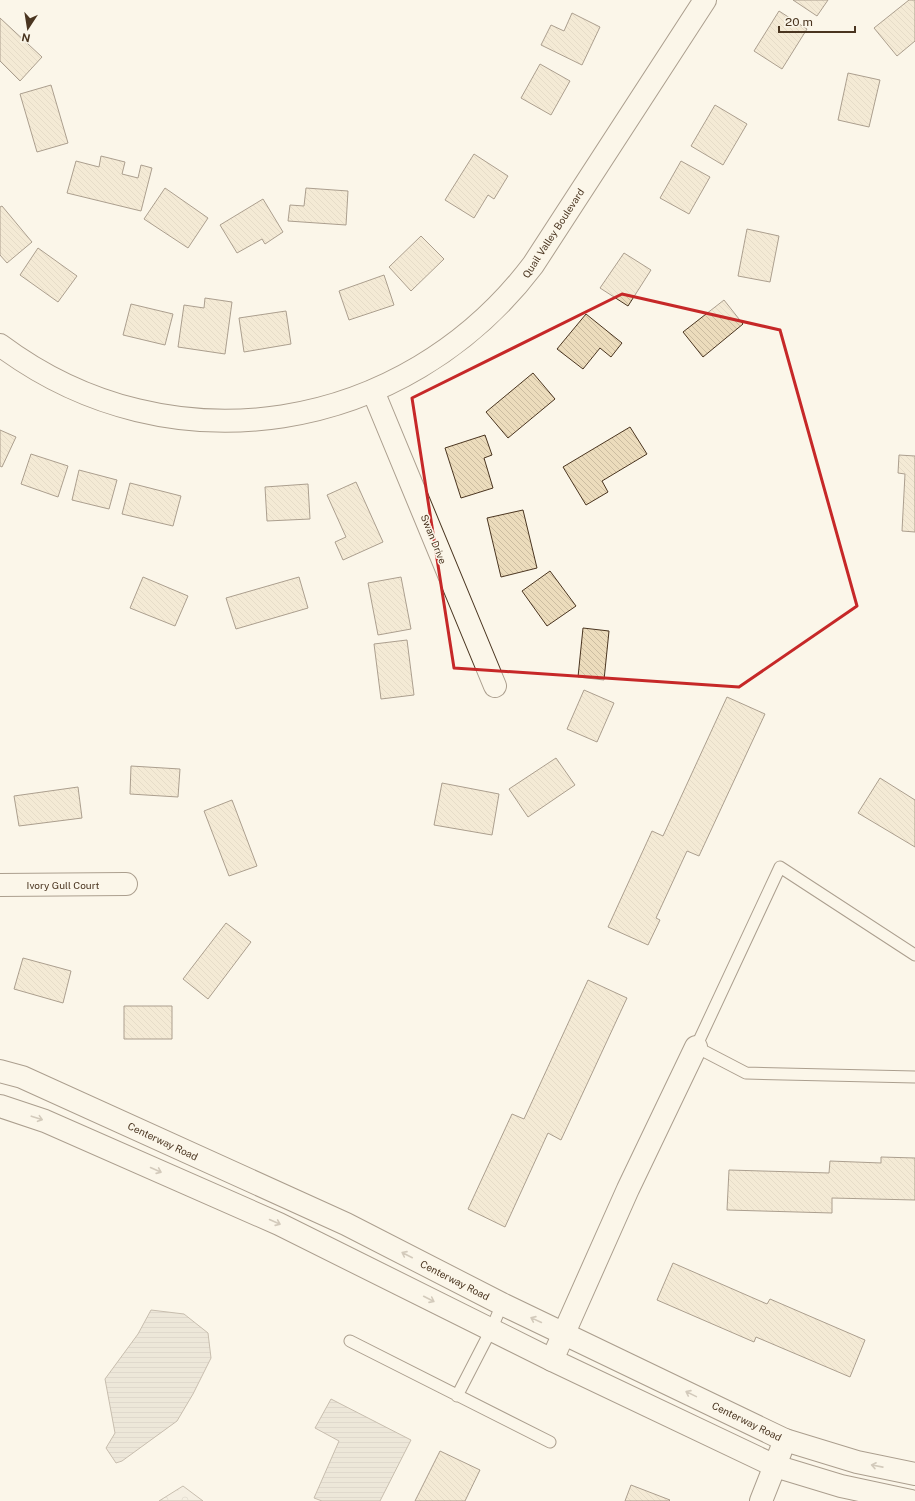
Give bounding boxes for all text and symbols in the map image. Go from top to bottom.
north arrow [8,8,48,48]
scale bar [779,8,855,34]
text: 20 m [785,15,813,29]
text: N [20,31,31,45]
street label: Quail Valley Boulevard [520,186,586,280]
street label: Swan Drive [419,513,449,566]
street label: Ivory Gull Court [27,879,100,891]
one-way arrow [31,1115,43,1123]
street label: Centerway Road [126,1119,200,1163]
one-way arrow [150,1167,162,1174]
one-way arrow [269,1219,281,1226]
one-way arrow [401,1251,413,1259]
street label: Centerway Road [418,1257,492,1303]
one-way arrow [423,1296,435,1303]
one-way arrow [530,1316,542,1323]
one-way arrow [685,1390,697,1397]
street label: Centerway Road [710,1399,784,1443]
one-way arrow [871,1462,884,1470]

